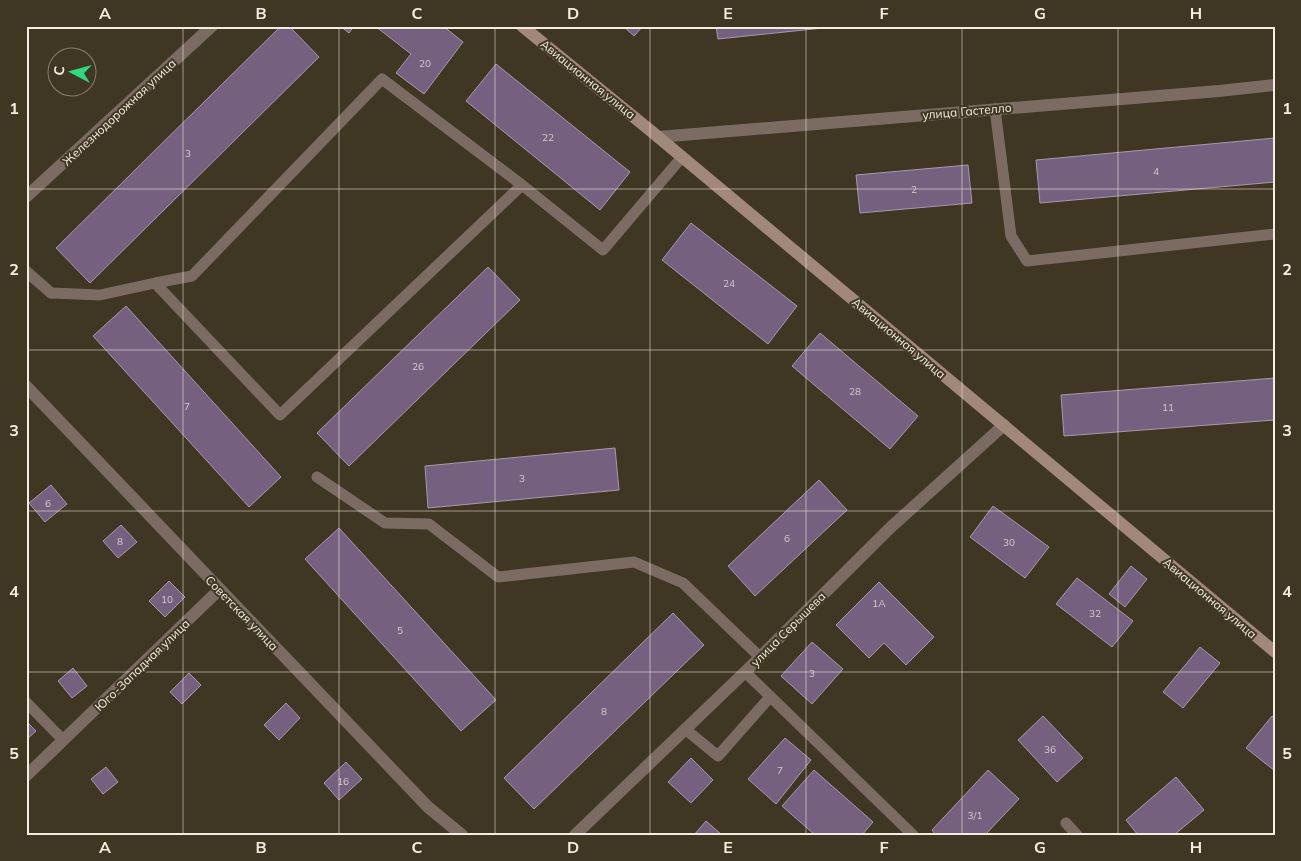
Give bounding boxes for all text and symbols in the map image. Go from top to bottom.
text: A [99,3,111,23]
text: B [255,3,267,23]
text: C [412,3,423,23]
text: D [567,3,579,23]
text: E [723,3,733,23]
text: F [879,3,889,23]
text: G [1034,3,1046,23]
text: H [1190,3,1202,23]
street label: Авиационная улица [538,36,638,122]
north arrow [48,48,98,98]
street label: Железнодорожная улица [59,55,179,169]
house number: 20 [419,57,431,70]
text: С [50,65,69,76]
text: 1 [9,98,19,118]
text: 1 [1282,98,1292,118]
street label: улица Гастелло [922,100,1012,122]
house number: 22 [542,131,554,144]
house number: 3 [185,147,191,160]
house number: 4 [1153,165,1159,178]
house number: 2 [911,183,917,196]
text: 2 [9,259,19,279]
text: 2 [1282,259,1292,279]
house number: 24 [723,277,735,290]
street label: Авиационная улица [849,294,949,382]
house number: 26 [412,360,424,373]
house number: 28 [849,385,861,398]
house number: 7 [184,400,190,413]
house number: 11 [1162,401,1174,414]
text: 3 [9,420,19,440]
text: 3 [1282,420,1292,440]
house number: 3 [519,472,525,485]
house number: 6 [45,497,51,510]
house number: 6 [784,532,790,545]
house number: 8 [117,535,123,548]
house number: 30 [1003,536,1015,549]
street label: Авиационная улица [1160,554,1260,642]
street label: Советская улица [202,572,282,654]
text: 4 [9,581,19,601]
text: 4 [1282,581,1292,601]
street label: улица Серышева [747,588,829,670]
house number: 10 [161,593,173,606]
house number: 1А [872,597,886,610]
house number: 32 [1089,607,1101,620]
street label: Юго-Западная улица [91,616,193,714]
house number: 5 [397,624,403,637]
house number: 3 [809,667,815,680]
house number: 8 [601,705,607,718]
text: 5 [9,743,19,763]
house number: 36 [1044,743,1056,756]
text: 5 [1282,743,1292,763]
house number: 7 [777,764,783,777]
house number: 16 [337,775,349,788]
house number: 3/1 [968,809,982,822]
text: A [99,837,111,857]
text: B [255,837,267,857]
text: C [412,837,423,857]
text: D [567,837,579,857]
text: E [723,837,733,857]
text: F [879,837,889,857]
text: G [1034,837,1046,857]
text: H [1190,837,1202,857]

